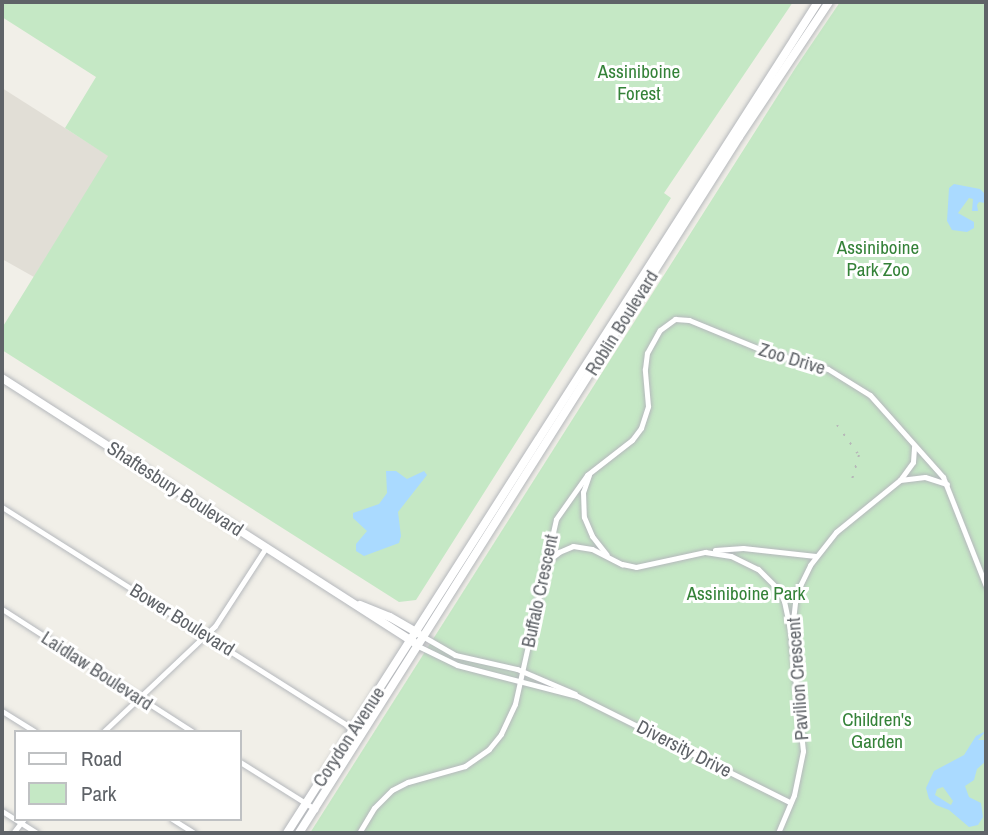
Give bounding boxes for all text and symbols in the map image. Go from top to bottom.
park label: Assiniboine Forest [598,61,680,105]
park label: Assiniboine Park Zoo [837,237,919,281]
street label: Roblin Boulevard [581,266,663,380]
street label: Zoo Drive [756,338,828,380]
street label: Shaftesbury Boulevard [103,437,247,541]
street label: Buffalo Crescent [517,532,563,650]
street label: Bower Boulevard [126,579,238,661]
park label: Assiniboine Park [687,583,805,605]
street label: Pavilion Crescent [782,617,814,741]
street label: Laidlaw Boulevard [37,627,157,715]
street label: Corydon Avenue [308,682,390,792]
park label: Children's Garden [842,709,912,753]
street label: Diversity Drive [633,715,735,783]
legend [14,730,242,821]
text: Road [81,744,122,773]
text: Park [81,779,116,808]

